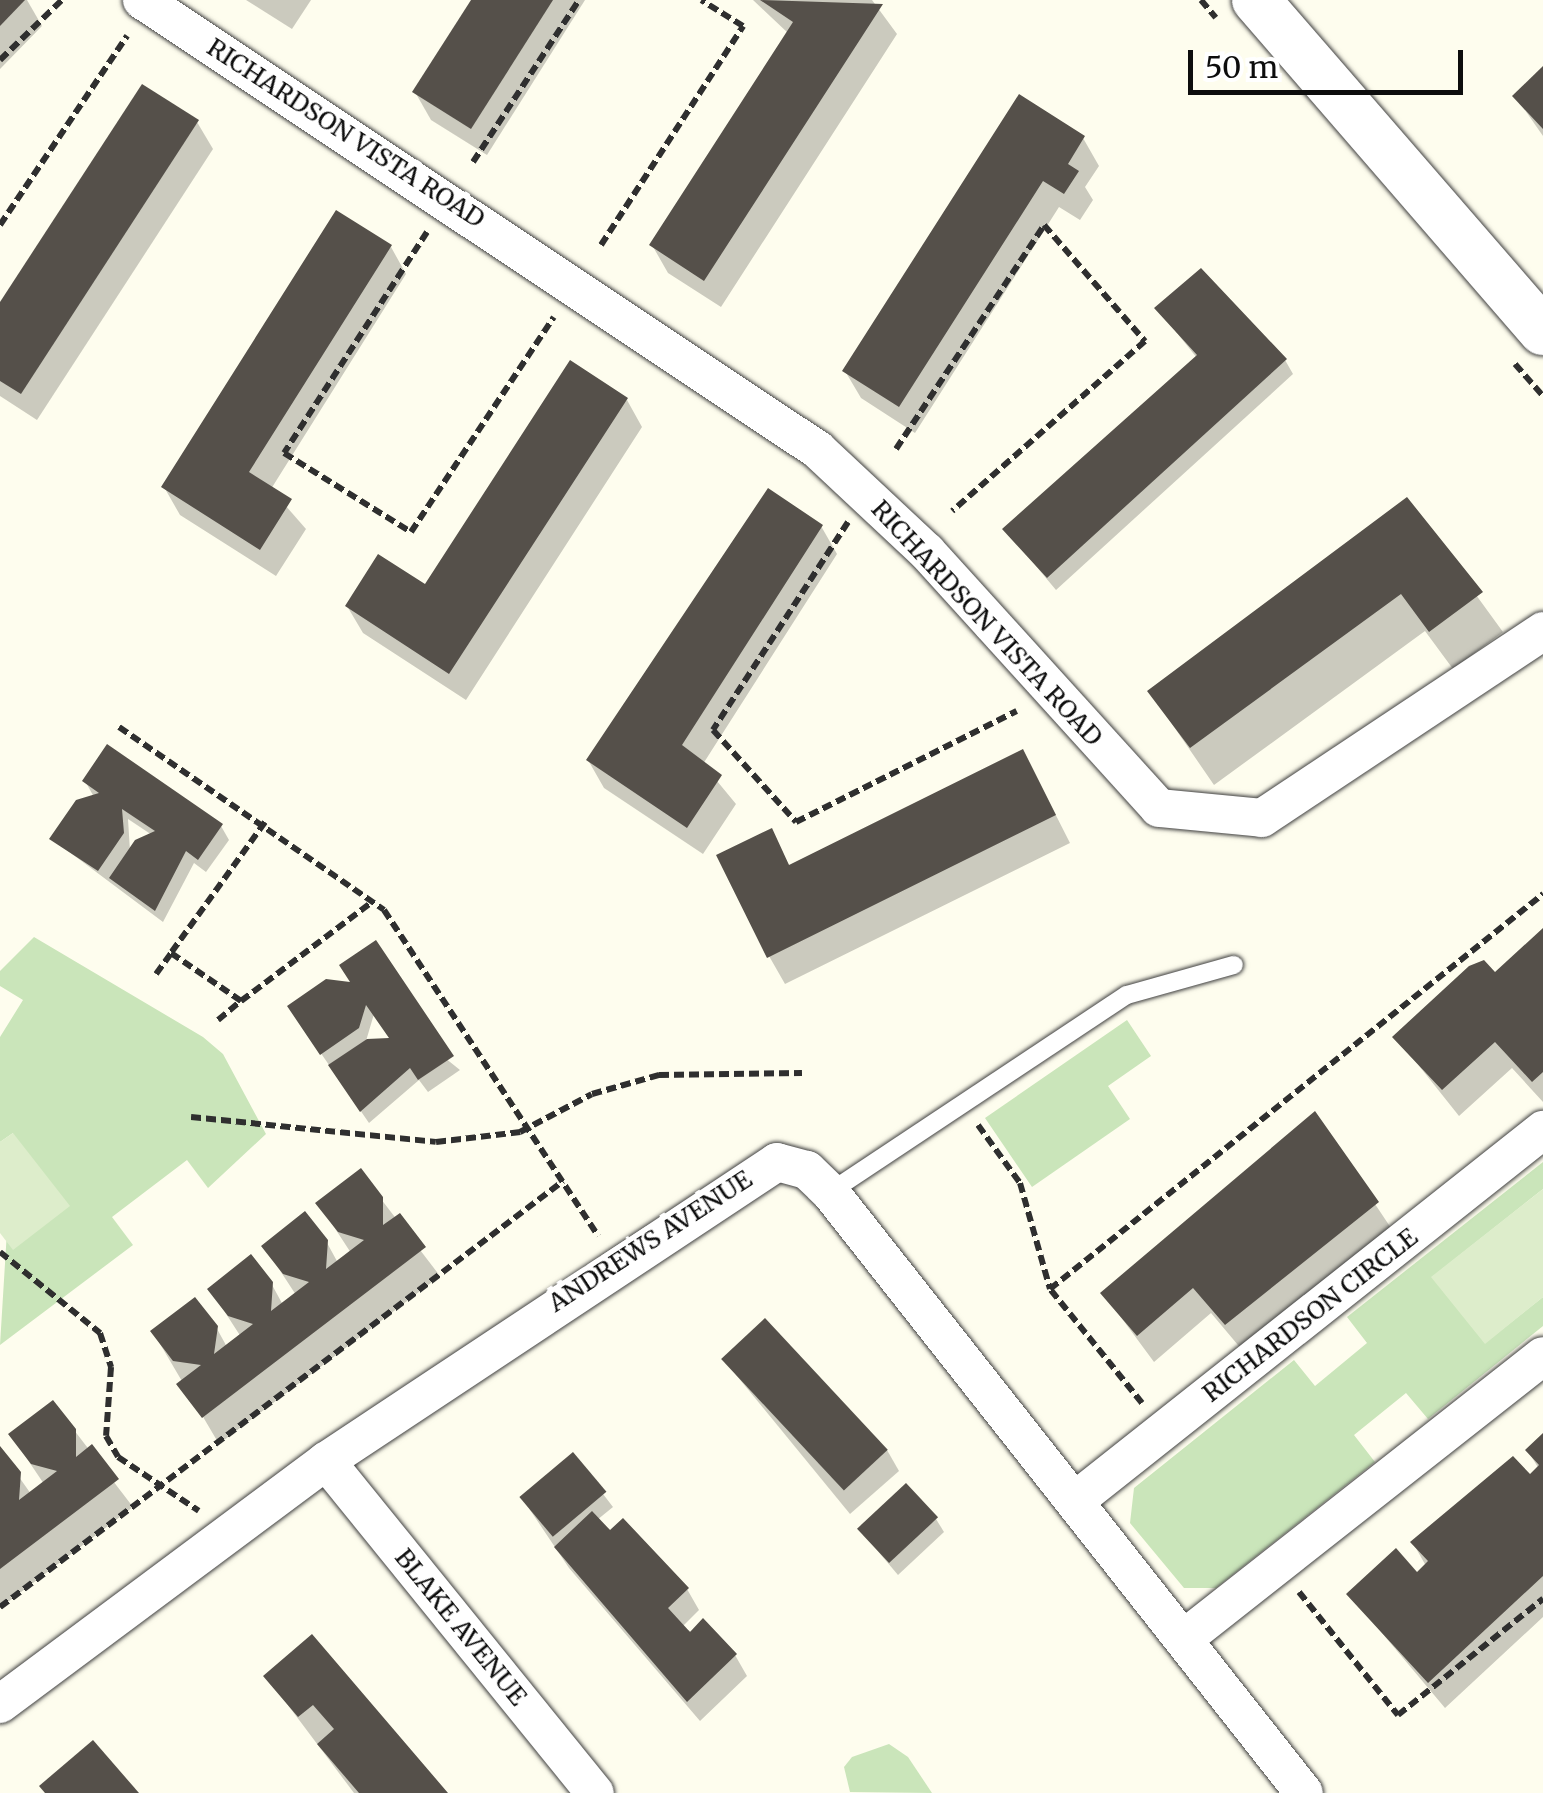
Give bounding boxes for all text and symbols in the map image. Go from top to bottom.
scale bar [1193,30,1468,92]
street label: RICHARDSON VISTA ROAD [202,32,490,234]
text: 50 m [1205,48,1278,86]
street label: RICHARDSON VISTA ROAD [865,494,1109,752]
street label: ANDREWS AVENUE [543,1164,757,1318]
street label: RICHARDSON CIRCLE [1197,1222,1423,1408]
street label: BLAKE AVENUE [389,1543,533,1711]

